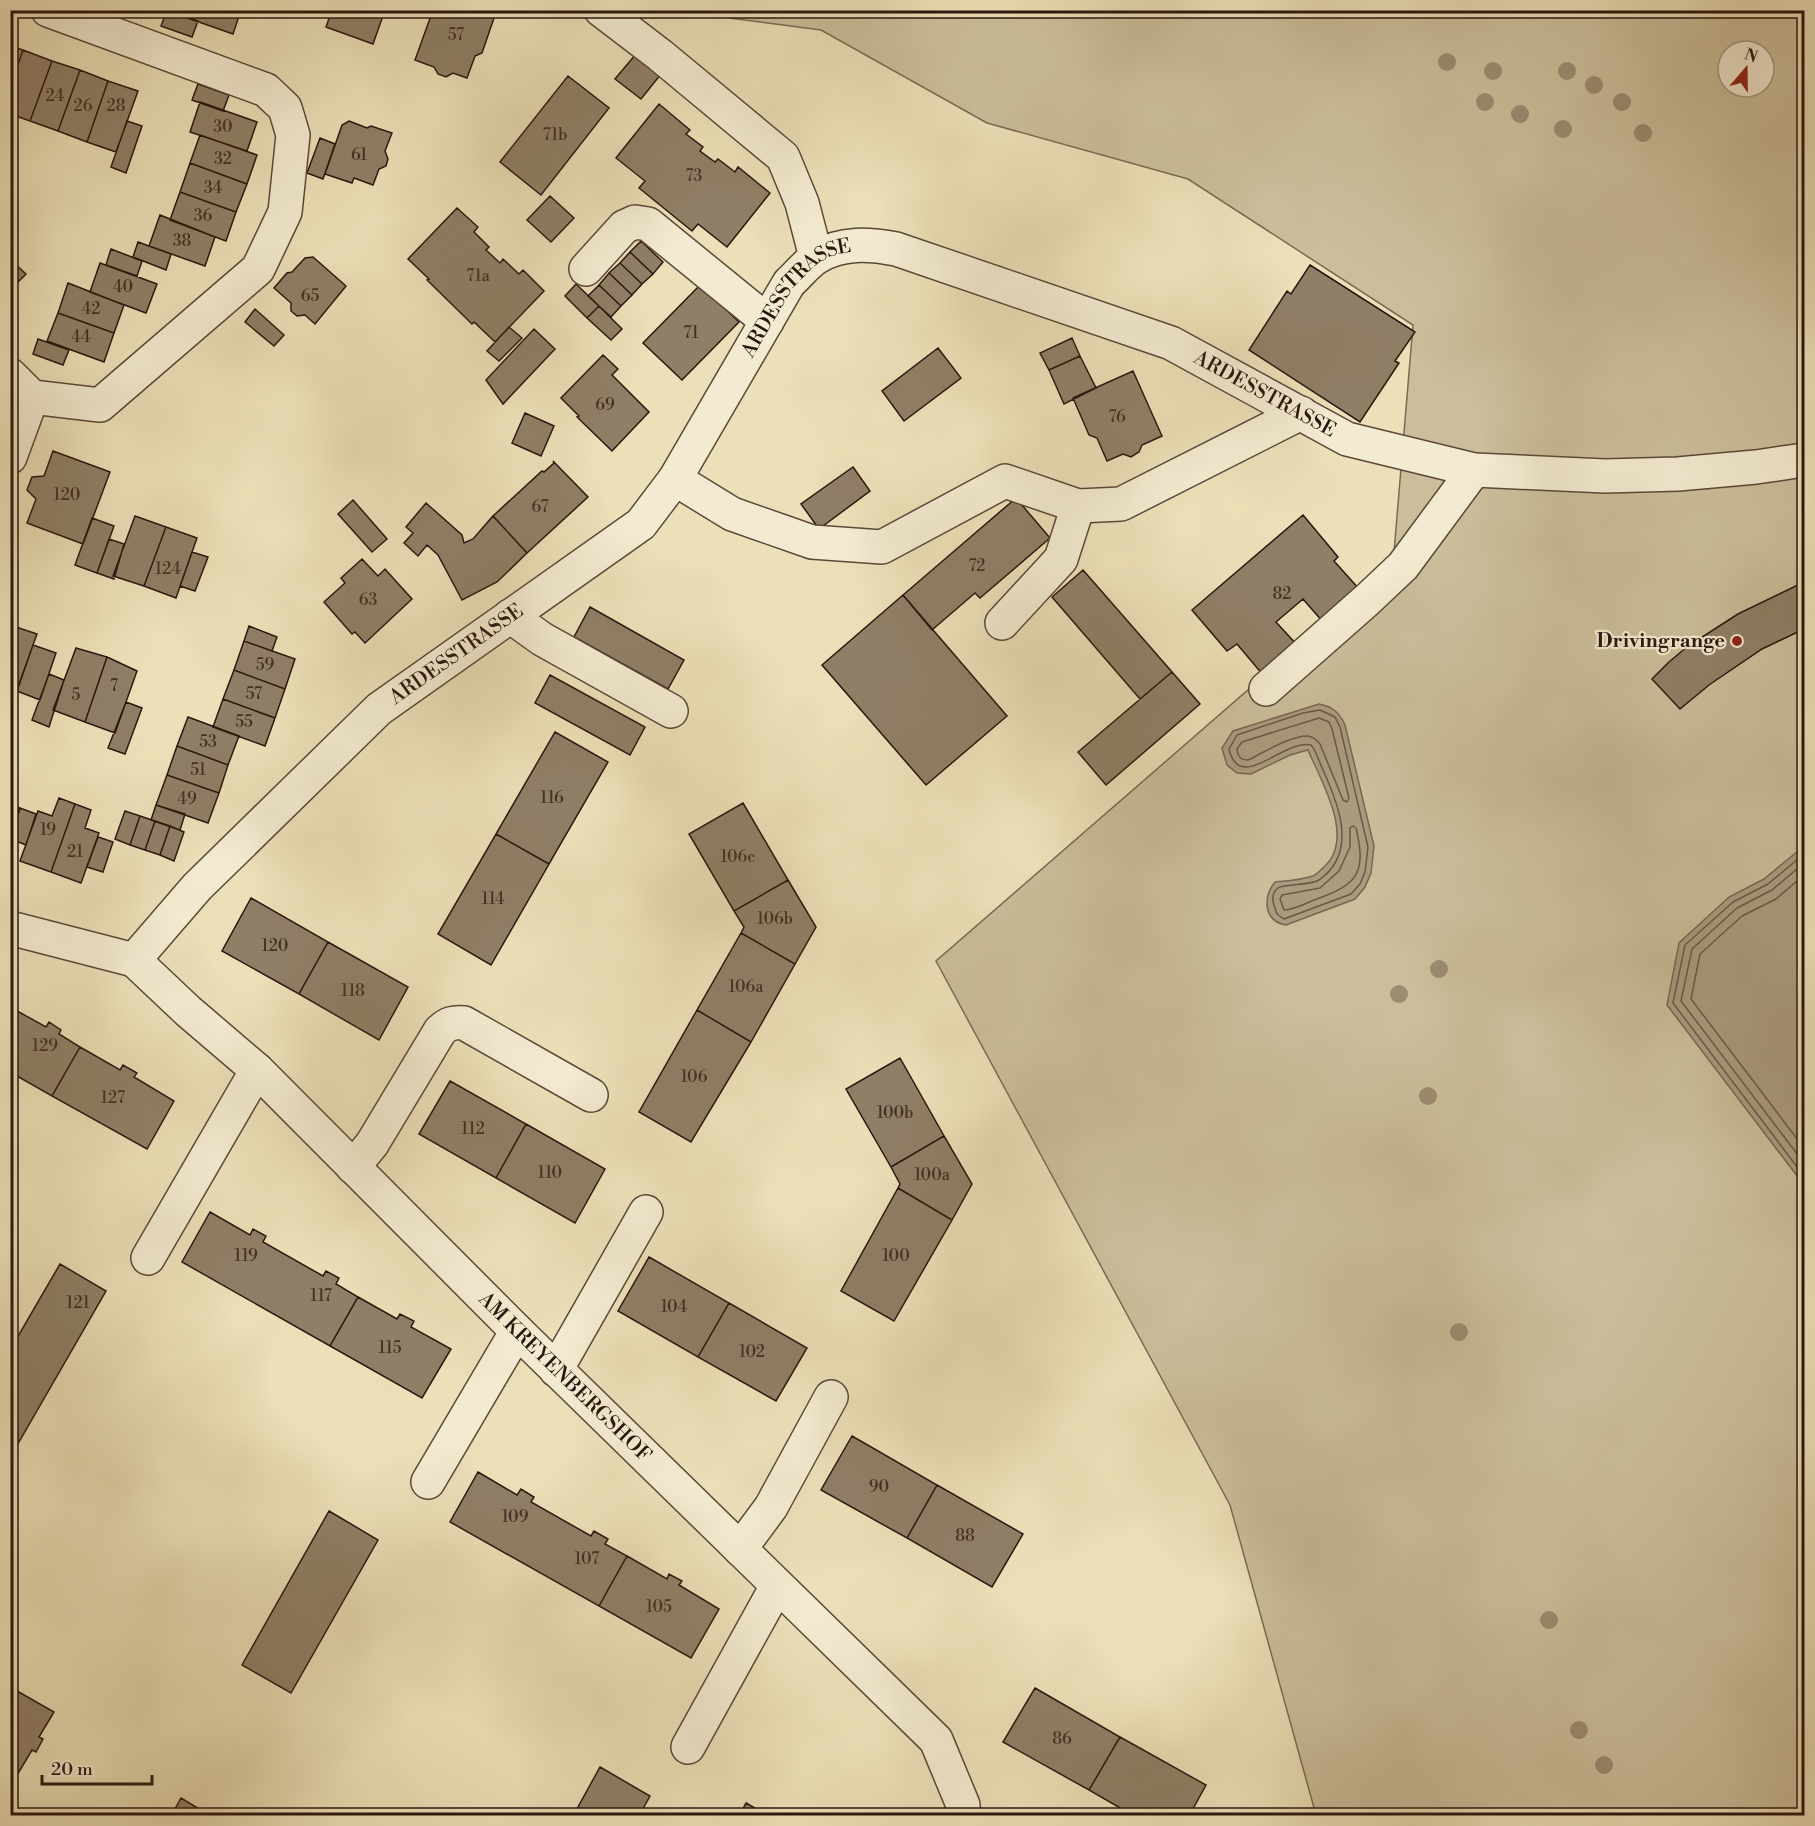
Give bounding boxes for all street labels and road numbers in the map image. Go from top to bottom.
street label: ARDESSTRASSE [735,233,853,363]
street label: ARDESSTRASSE [1188,345,1340,443]
street label: ARDESSTRASSE [384,598,528,711]
street label: AM KREYENBERGSHOF [472,1286,656,1468]

